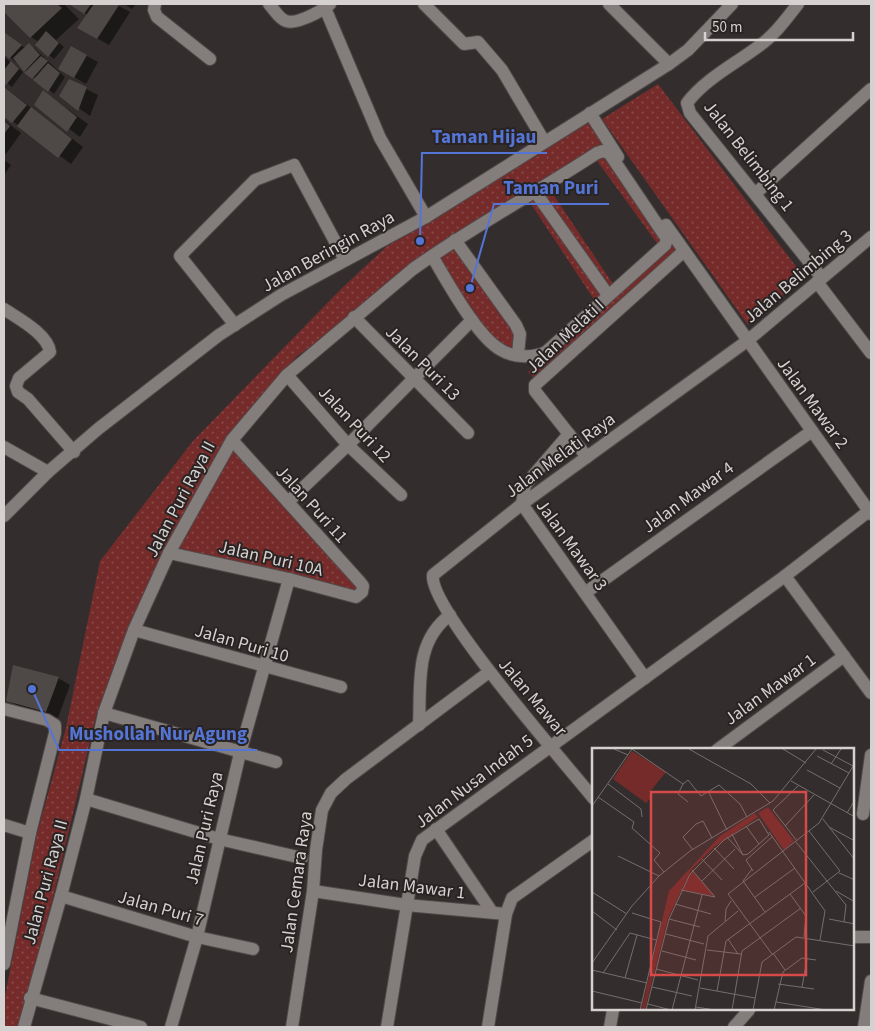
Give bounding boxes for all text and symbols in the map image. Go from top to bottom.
scale bar [705,10,852,42]
text: 50 m [712,17,742,38]
street label: Jalan Belimbing 1 [697,96,800,217]
callout: Taman Hijau [422,119,547,153]
text: Taman Hijau [432,124,536,151]
callout: Taman Puri [494,170,609,204]
text: Taman Puri [503,175,599,202]
street label: Jalan Beringin Raya [257,205,399,298]
street label: Jalan Belimbing 3 [739,224,858,329]
street label: Jalan Melati I [521,293,610,379]
street label: Jalan Puri 13 [380,320,466,407]
street label: Jalan Mawar 2 [771,352,854,454]
street label: Jalan Puri 12 [312,380,397,468]
street label: Jalan Melati Raya [500,407,621,504]
street label: Jalan Puri Raya II [139,437,222,562]
street label: Jalan Mawar 4 [637,456,739,539]
street label: Jalan Puri 11 [270,460,353,549]
street label: Jalan Mawar 3 [530,494,613,596]
street label: Jalan Puri 10A [216,534,326,583]
street label: Jalan Puri 10 [192,618,292,669]
street label: Jalan Mawar 1 [719,648,821,731]
street label: Jalan Mawar [492,653,573,742]
callout: Mushollah Nur Agung [59,716,257,750]
text: Mushollah Nur Agung [69,721,247,748]
street label: Jalan Nusa Indah 5 [410,729,539,834]
inset map [592,748,855,1011]
street label: Jalan Puri Raya [179,769,230,887]
street label: Jalan Cemara Raya [274,810,319,955]
street label: Jalan Puri Raya II [17,817,74,947]
street label: Jalan Mawar 1 [357,868,467,905]
street label: Jalan Puri 7 [115,884,207,933]

